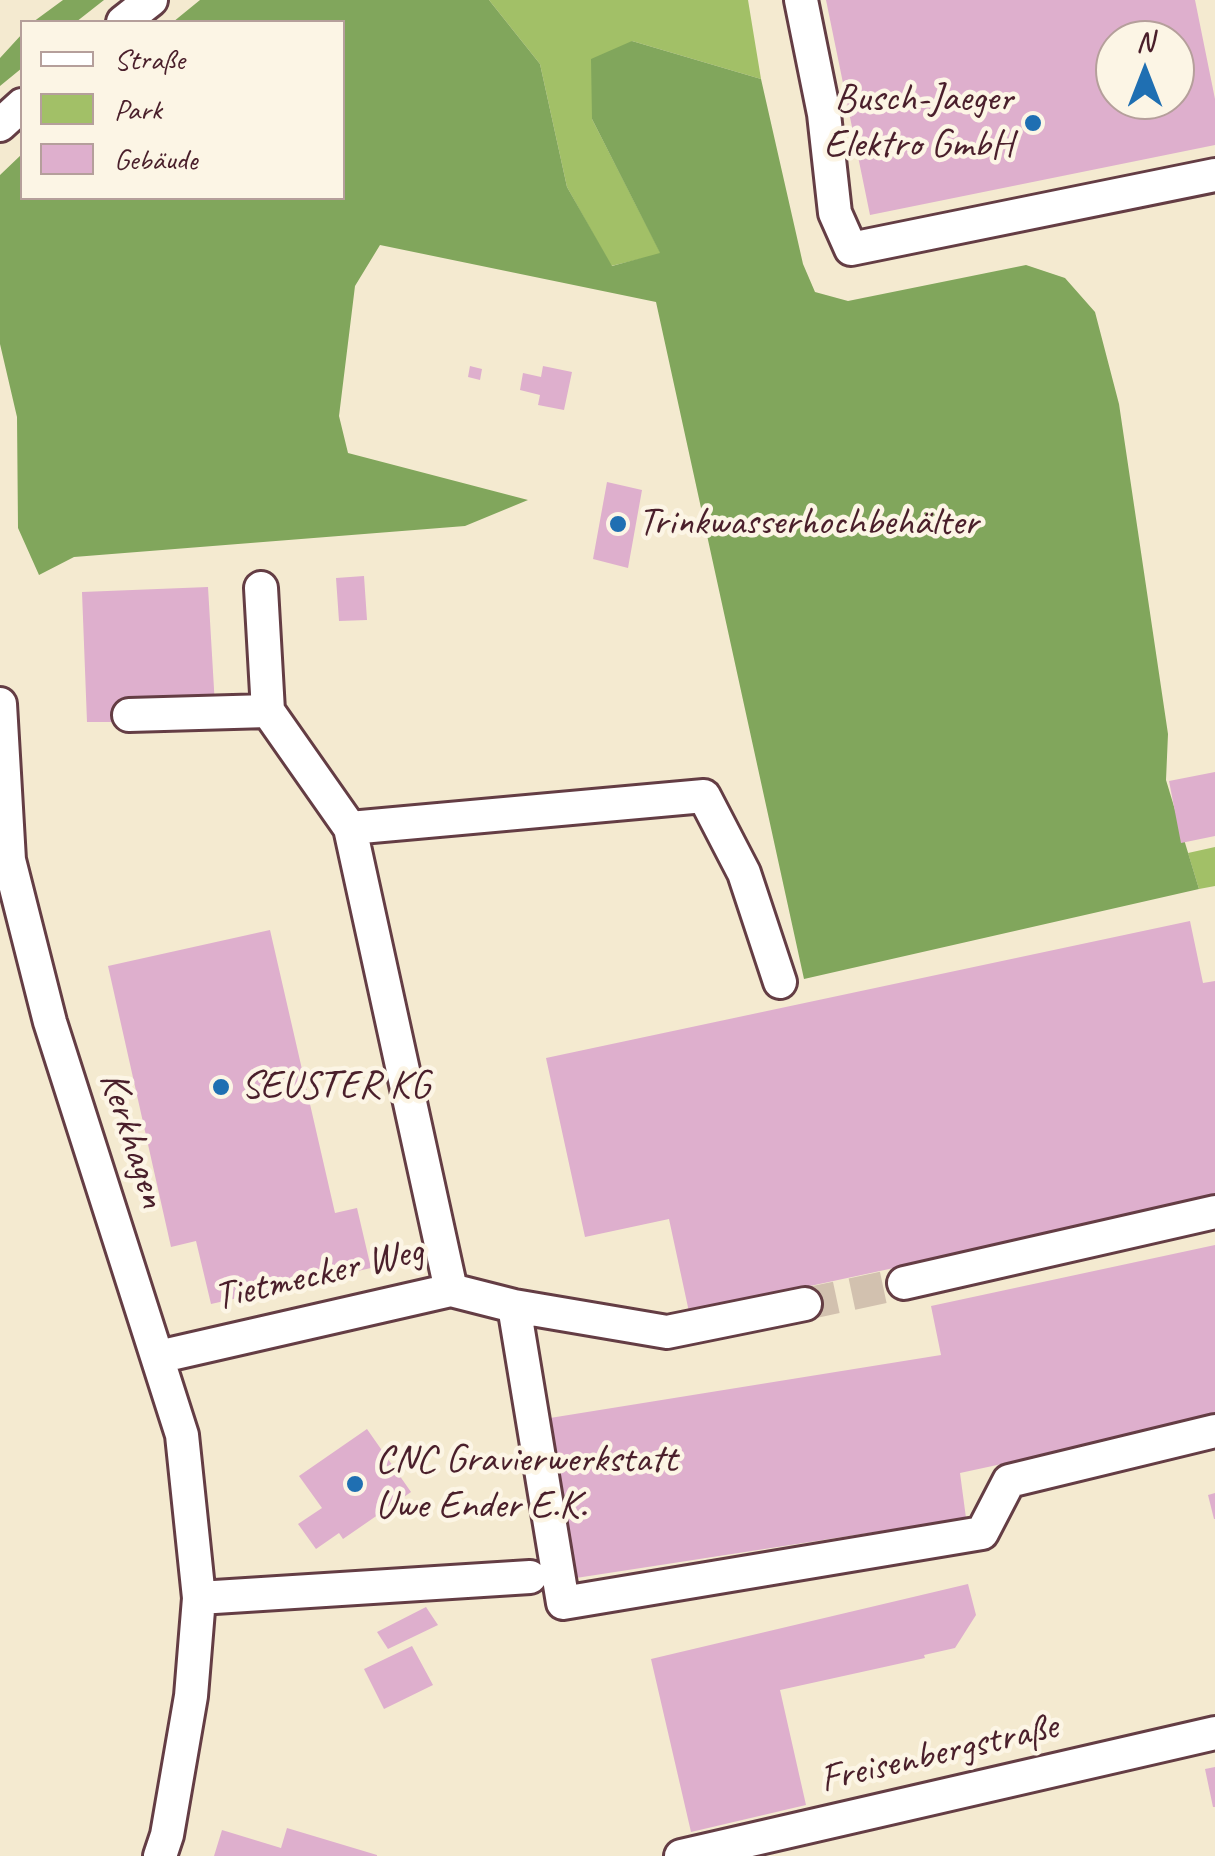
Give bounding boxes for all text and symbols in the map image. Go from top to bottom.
legend [20,20,345,200]
north arrow [1095,20,1195,120]
text: N [1136,24,1154,59]
text: Straße [114,40,185,78]
place label: Busch-Jaeger Elektro GmbH [824,76,1013,170]
text: Park [114,90,162,128]
marker: Busch-Jaeger Elektro GmbH [1022,112,1044,134]
text: Gebäude [114,140,197,178]
place label: Trinkwasserhochbehälter [638,500,978,548]
marker: Trinkwasserhochbehälter [607,513,629,535]
place label: SEUSTER KG [241,1063,430,1111]
street label: Kerkhagen [88,1066,176,1214]
marker: SEUSTER KG [210,1076,232,1098]
street label: Tietmecker Weg [210,1228,428,1322]
place label: CNC Gravierwerkstatt Uwe Ender E.K. [375,1437,677,1531]
marker: CNC Gravierwerkstatt Uwe Ender E.K. [344,1473,366,1495]
street label: Freisenbergstraße [815,1703,1063,1805]

